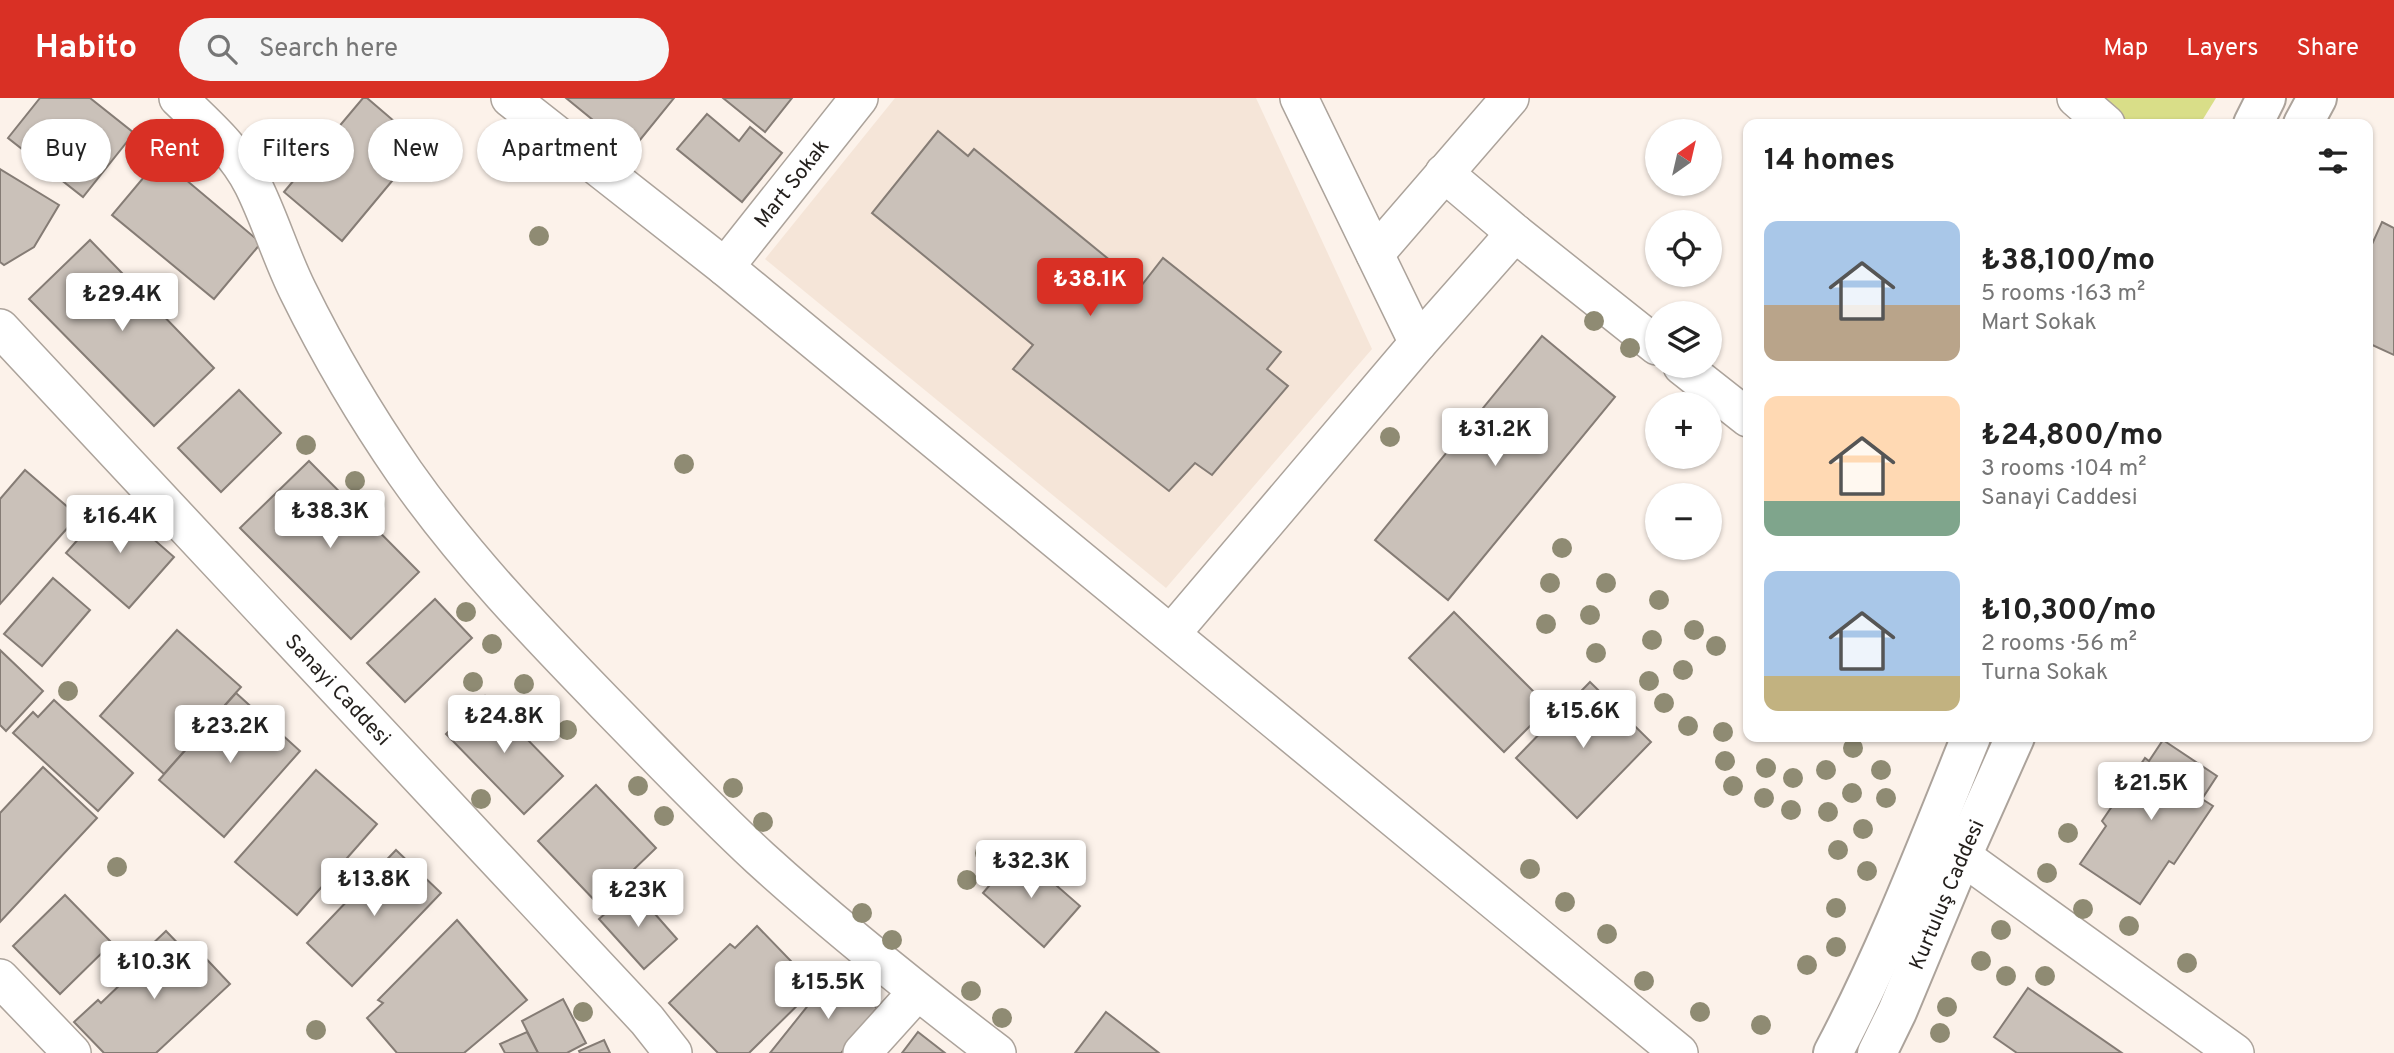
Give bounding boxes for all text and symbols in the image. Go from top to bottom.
search box [179,18,669,81]
text: Habito [35,28,137,70]
icon: search [203,30,241,68]
text: Search here [259,33,398,66]
text: Map [2103,34,2148,64]
text: Layers [2186,34,2258,64]
text: Share [2296,34,2359,64]
chip: Buy [21,119,111,182]
chip: Rent [125,119,224,182]
chip: Filters [238,119,354,182]
chip: New [368,119,463,182]
chip: Apartment [477,119,642,182]
north arrow [1645,119,1722,196]
map controls [1645,119,1722,560]
street label: Mart Sokak [749,134,836,234]
icon: filters [2314,142,2352,180]
text: 14 homes [1764,143,1895,180]
button: locate [1645,210,1722,287]
text: ₺38,100/mo [1981,243,2155,280]
icon: home [1820,249,1904,333]
pin: ₺38.1K [1033,258,1147,318]
text: ₺38.1K [1053,266,1127,295]
pin: ₺29.4K [65,274,179,333]
text: 5 rooms · 163 m² [1981,280,2145,309]
text: ₺29.4K [82,281,162,310]
button: layers [1645,301,1722,378]
text: Mart Sokak [1981,309,2097,338]
button: + [1645,392,1722,469]
pin: ₺31.2K [1438,408,1552,468]
text: ₺31.2K [1458,416,1532,445]
text: ₺24,800/mo [1981,418,2163,455]
icon: home [1820,424,1904,508]
text: 3 rooms · 104 m² [1981,455,2146,484]
button: − [1645,483,1722,560]
text: Sanayi Caddesi [1981,484,2138,513]
pin: ₺38.3K [273,490,387,550]
pin: ₺16.4K [63,496,177,555]
text: ₺38.3K [291,498,369,527]
text: ₺16.4K [82,503,158,532]
text: ₺10,300/mo [1981,593,2156,630]
icon: home [1820,599,1904,683]
street label: Sanayi Caddesi [278,629,396,752]
text: 2 rooms · 56 m² [1981,630,2137,659]
text: Turna Sokak [1981,659,2108,688]
pin: ₺15.6K [1526,690,1640,750]
pin: ₺24.8K [447,696,561,755]
text: ₺15.6K [1546,698,1620,727]
text: ₺24.8K [464,703,544,732]
pin: ₺23.2K [173,706,287,765]
text: ₺23.2K [191,713,269,742]
pin: ₺21.5K [2094,762,2208,822]
text: ₺21.5K [2114,770,2188,799]
street label: Kurtuluş Caddesi [1904,816,1991,974]
pin: ₺32.3K [974,840,1088,900]
text: ₺32.3K [992,848,1070,877]
pin: ₺13.8K [317,858,431,918]
text: ₺13.8K [337,866,411,895]
pin: ₺23K [597,870,679,929]
text: ₺23K [608,877,668,906]
pin: ₺10.3K [97,942,211,1001]
text: ₺10.3K [116,949,192,978]
pin: ₺15.5K [771,962,885,1021]
text: ₺15.5K [791,969,865,998]

